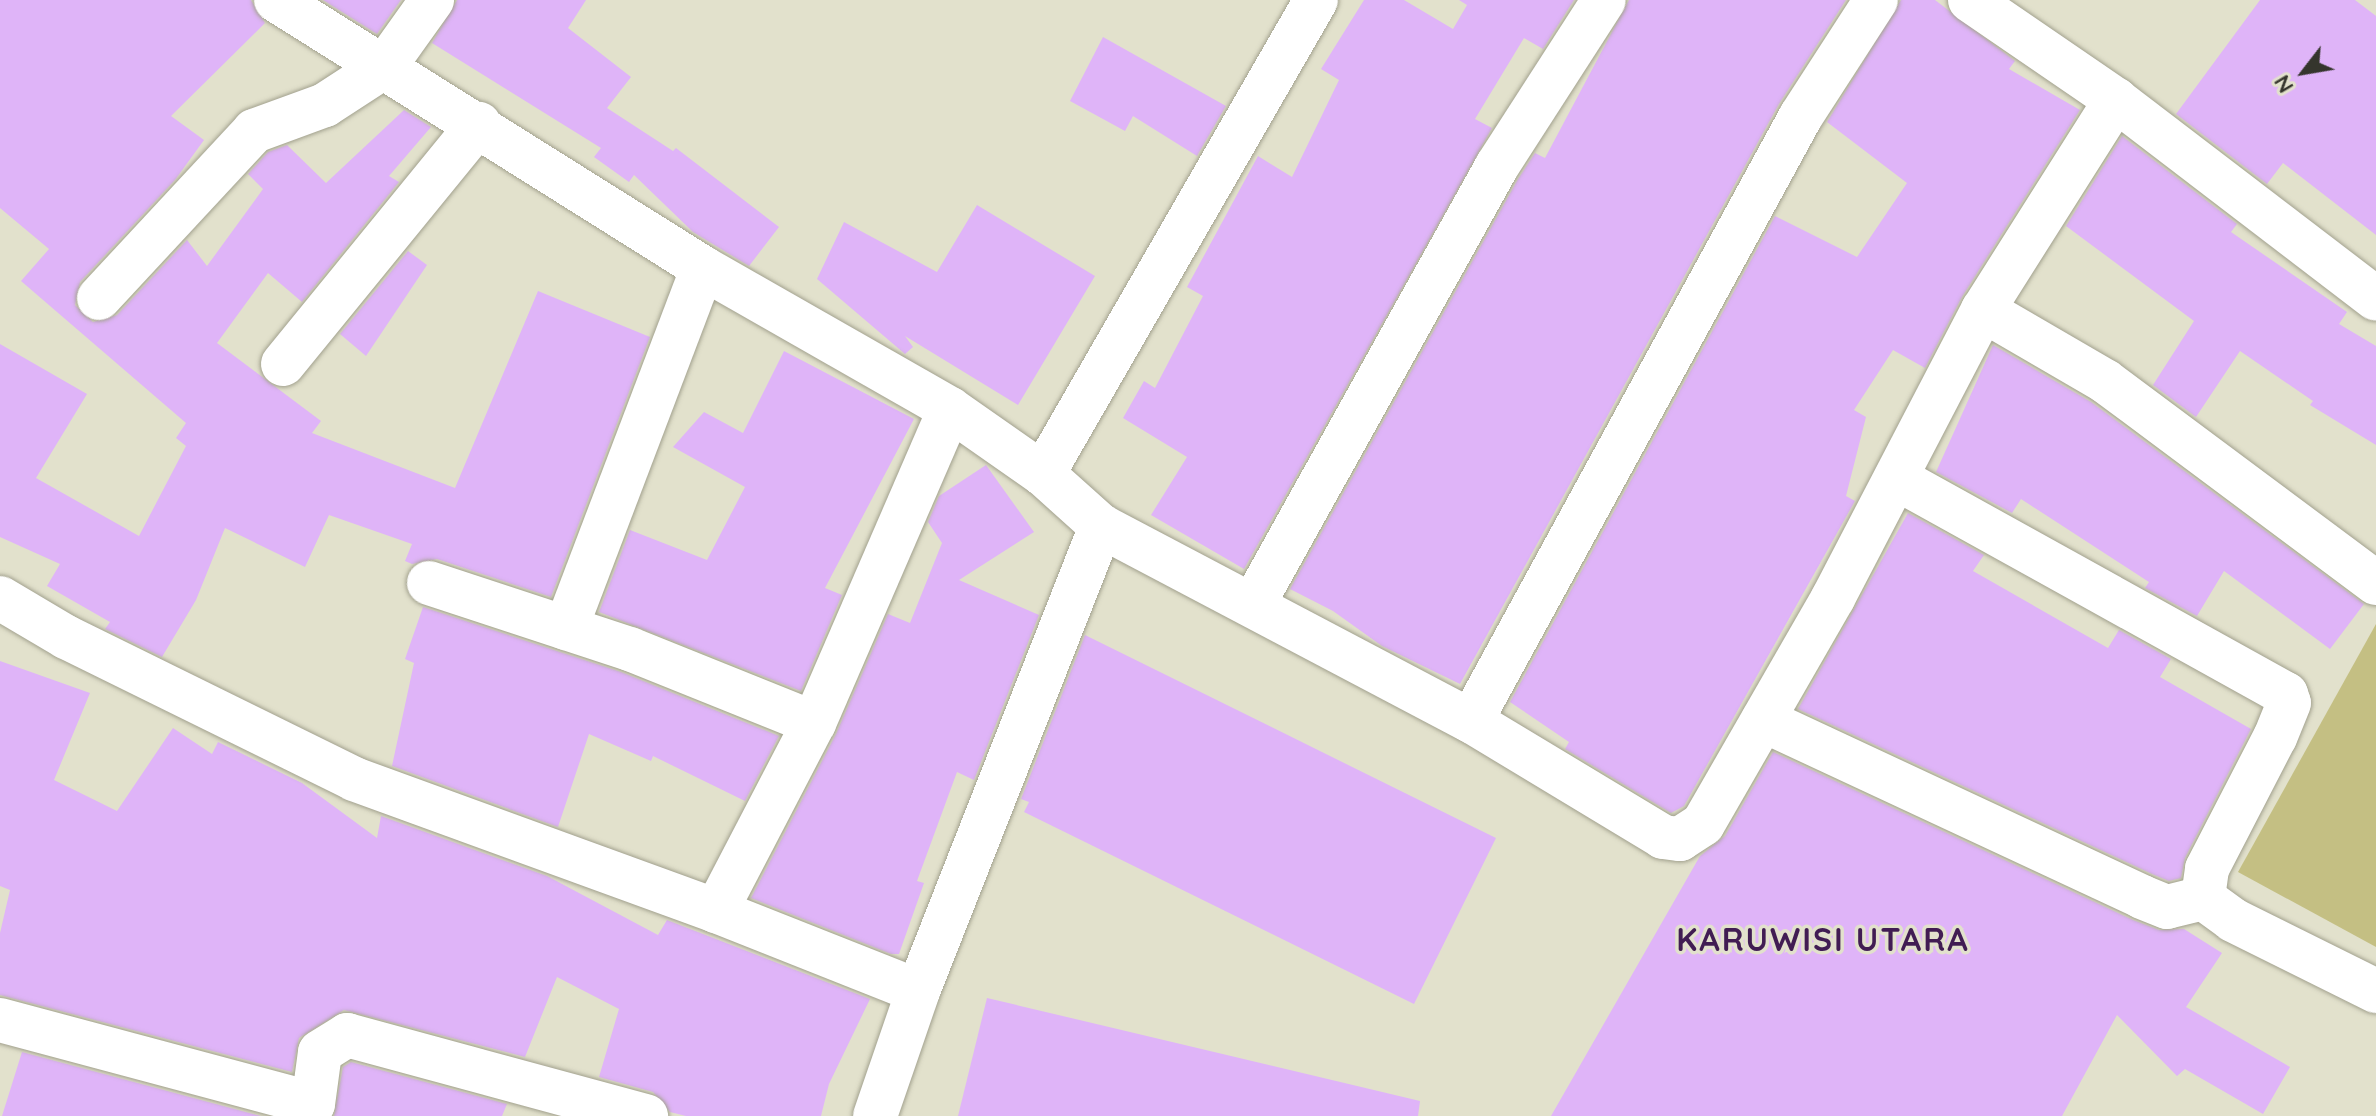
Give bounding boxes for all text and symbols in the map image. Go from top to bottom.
north arrow [2264,32,2344,112]
text: N [2267,70,2300,99]
district label: KARUWISI UTARA [1676,920,1970,958]

